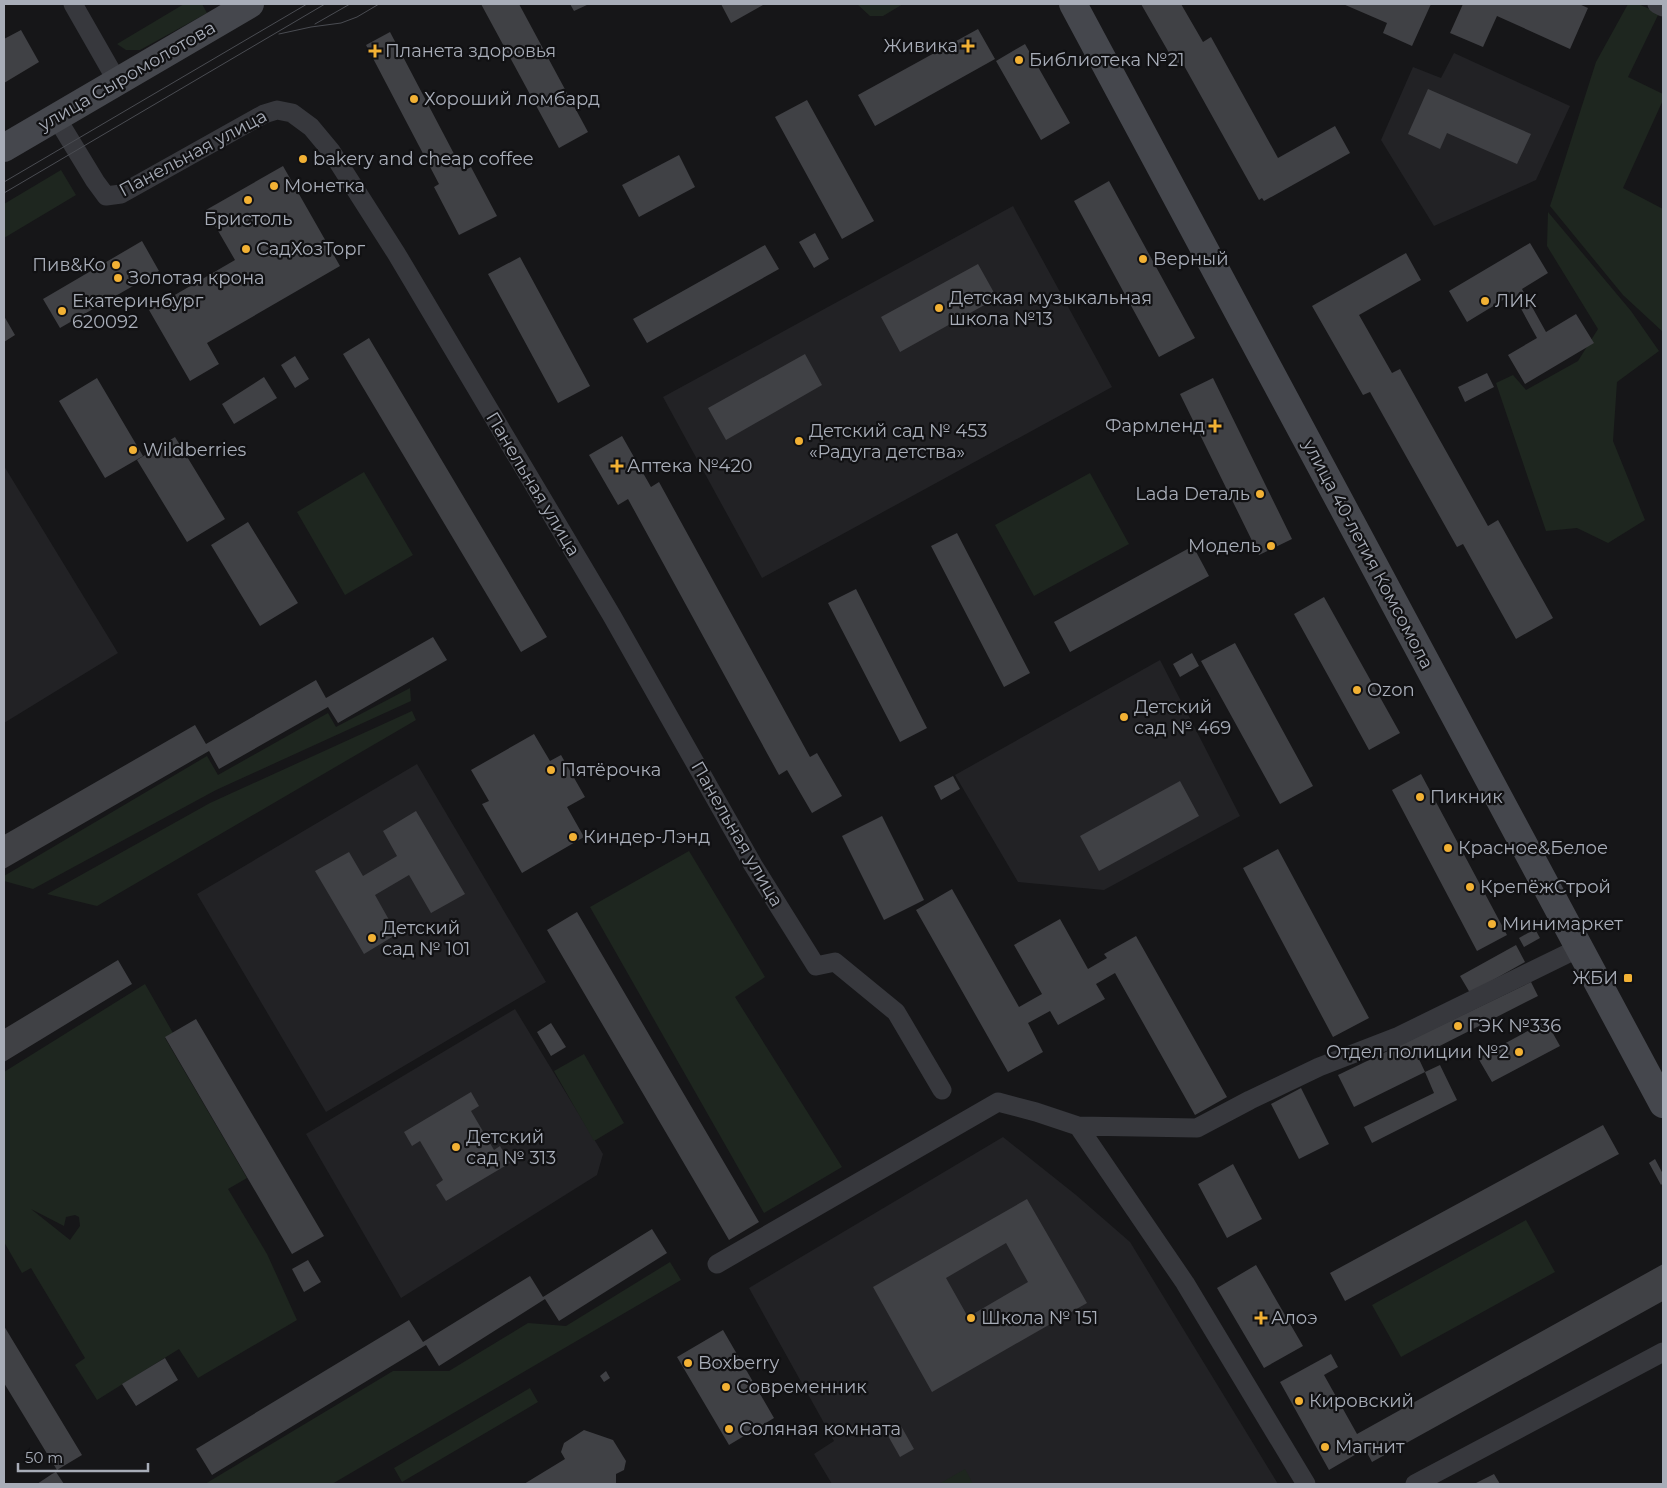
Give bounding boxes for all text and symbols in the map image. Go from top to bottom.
street label: улица Сыромолотова [34,16,219,136]
place label: Живика [883,35,958,57]
place label: Планета здоровья [385,40,556,62]
marker: Живика [962,40,974,52]
marker: Планета здоровья [369,45,381,57]
place label: Библиотека №21 [1029,49,1185,71]
marker: Библиотека №21 [1013,54,1025,66]
place label: Хороший ломбард [424,88,600,110]
marker: Хороший ломбард [408,93,420,105]
street label: Панельная улица [115,105,271,201]
place label: bakery and cheap coffee [313,148,534,170]
marker: bakery and cheap coffee [297,153,309,165]
place label: Монетка [284,175,365,197]
marker: Монетка [268,180,280,192]
marker: Бристоль [242,194,254,206]
place label: Бристоль [204,208,292,230]
place label: СадХозТорг [256,238,366,260]
marker: СадХозТорг [240,243,252,255]
place label: Верный [1153,248,1229,270]
marker: Верный [1137,253,1149,265]
place label: Пив&Ко [32,254,106,276]
marker: Пив&Ко [110,259,122,271]
place label: Золотая крона [128,267,265,289]
marker: Золотая крона [112,272,124,284]
place label: Детская музыкальная школа №13 [949,287,1152,330]
place label: Екатеринбург 620092 [72,290,204,333]
place label: ЛИК [1495,290,1537,312]
marker: ЛИК [1479,295,1491,307]
marker: Детская музыкальная школа №13 [933,302,945,314]
marker: Екатеринбург 620092 [56,305,68,317]
street label: Панельная улица [481,408,585,560]
place label: Фармленд [1105,415,1205,437]
place label: Детский сад № 453 «Радуга детства» [809,420,987,463]
marker: Фармленд [1209,420,1221,432]
marker: Детский сад № 453 «Радуга детства» [793,435,805,447]
street label: улица 40-летия Комсомола [1298,435,1438,673]
place label: Wildberries [143,439,247,461]
marker: Wildberries [127,444,139,456]
place label: Аптека №420 [627,455,753,477]
marker: Аптека №420 [611,460,623,472]
place label: Lada Dеталь [1135,483,1250,505]
marker: Lada Dеталь [1254,488,1266,500]
place label: Модель [1188,535,1261,557]
marker: Модель [1265,540,1277,552]
place label: Ozon [1367,679,1415,701]
marker: Ozon [1351,684,1363,696]
place label: Детский сад № 469 [1134,696,1231,739]
marker: Детский сад № 469 [1118,711,1130,723]
street label: Панельная улица [686,757,788,911]
place label: Пятёрочка [561,759,661,781]
marker: Пятёрочка [545,764,557,776]
place label: Пикник [1430,786,1503,808]
marker: Пикник [1414,791,1426,803]
place label: Киндер-Лэнд [583,826,710,848]
marker: Киндер-Лэнд [567,831,579,843]
place label: Красное&Белое [1458,837,1608,859]
marker: Красное&Белое [1442,842,1454,854]
place label: КрепёжСтрой [1480,876,1611,898]
marker: КрепёжСтрой [1464,881,1476,893]
place label: Минимаркет [1502,913,1623,935]
place label: Детский сад № 101 [382,917,470,960]
marker: Минимаркет [1486,918,1498,930]
marker: Детский сад № 101 [366,932,378,944]
place label: ЖБИ [1572,967,1618,989]
marker: ЖБИ [1622,972,1634,984]
place label: ГЭК №336 [1468,1015,1561,1037]
marker: ГЭК №336 [1452,1020,1464,1032]
place label: Отдел полиции №2 [1326,1041,1509,1063]
marker: Отдел полиции №2 [1513,1046,1525,1058]
place label: Детский сад № 313 [466,1126,556,1169]
marker: Детский сад № 313 [450,1141,462,1153]
place label: Школа № 151 [981,1307,1098,1329]
place label: Алоэ [1271,1307,1318,1329]
marker: Школа № 151 [965,1312,977,1324]
marker: Алоэ [1255,1312,1267,1324]
place label: Boxberry [698,1352,779,1374]
marker: Boxberry [682,1357,694,1369]
place label: Современник [736,1376,867,1398]
marker: Современник [720,1381,732,1393]
place label: Кировский [1309,1390,1414,1412]
marker: Кировский [1293,1395,1305,1407]
place label: Соляная комната [739,1418,901,1440]
marker: Соляная комната [723,1423,735,1435]
place label: Магнит [1335,1436,1405,1458]
scale bar [18,1440,148,1472]
marker: Магнит [1319,1441,1331,1453]
text: 50 m [25,1448,63,1467]

